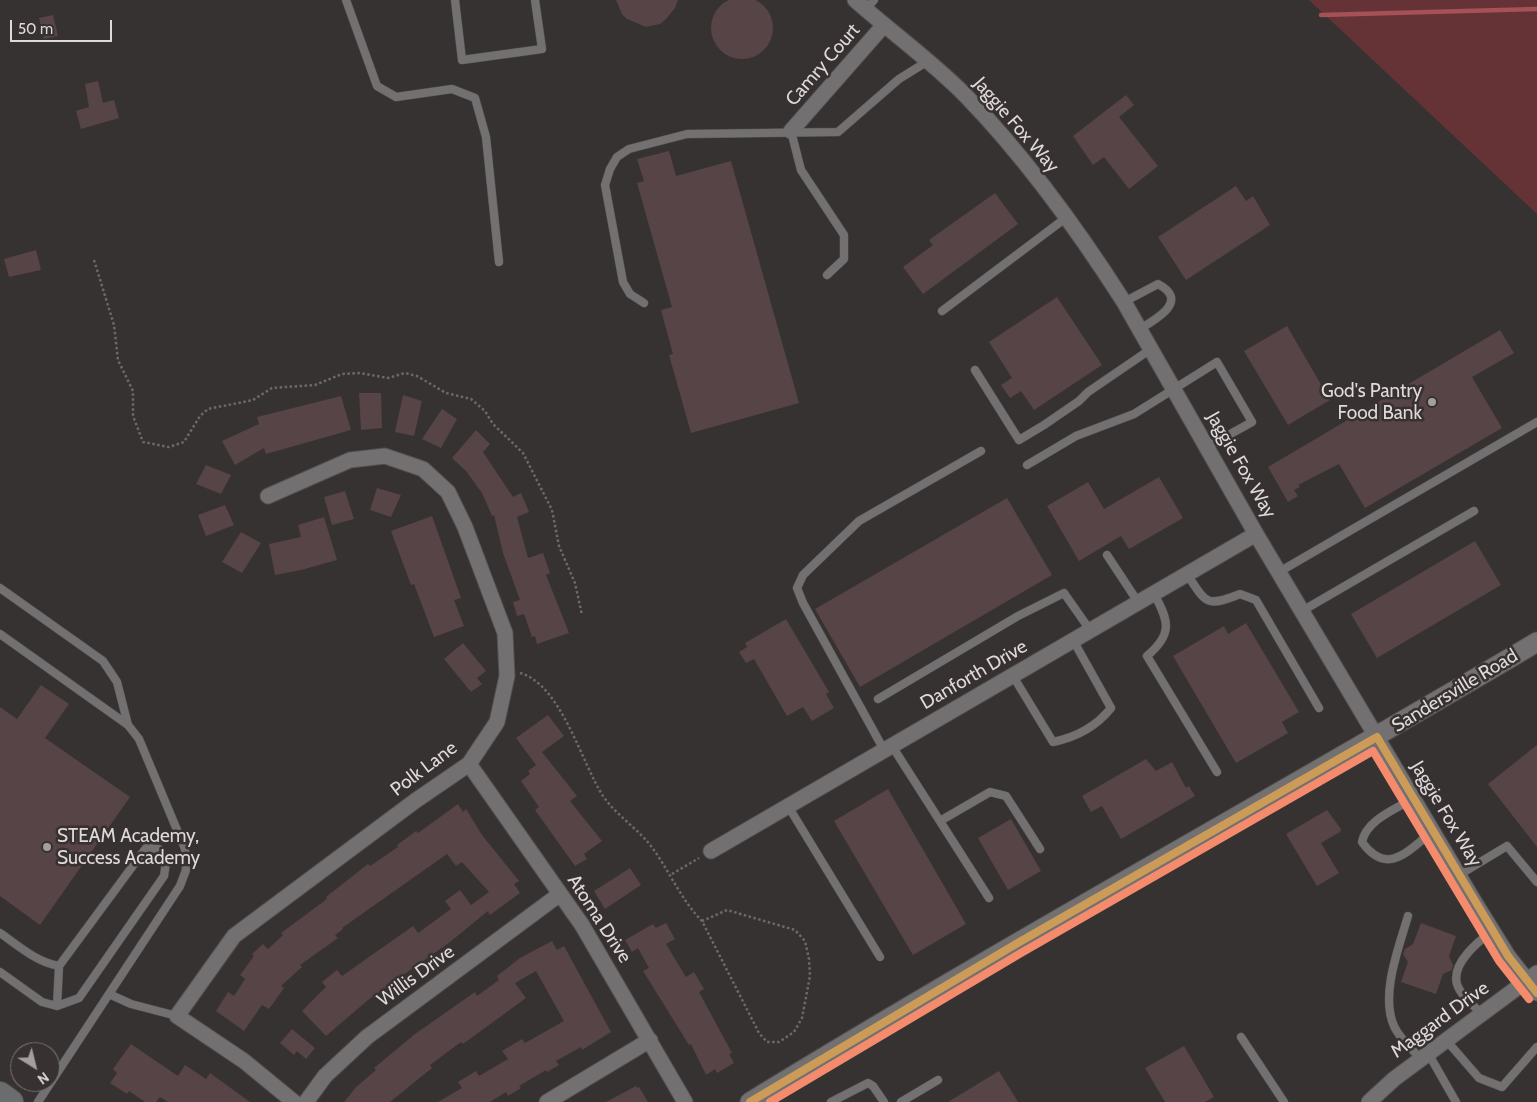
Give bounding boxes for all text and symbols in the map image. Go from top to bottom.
scale bar [12,10,115,42]
street label: Camry Court [781,19,865,111]
text: 50 m [18,20,53,38]
street label: Jaggie Fox Way [968,73,1064,177]
place label: God's Pantry Food Bank [1321,380,1422,424]
marker: God's Pantry Food Bank [1426,396,1438,408]
street label: Jaggie Fox Way [1201,408,1281,522]
street label: Danforth Drive [917,635,1031,715]
street label: Sandersville Road [1388,645,1522,737]
street label: Polk Lane [386,737,462,801]
street label: Jaggie Fox Way [1406,757,1486,871]
place label: STEAM Academy, Success Academy [57,825,200,869]
marker: STEAM Academy, Success Academy [41,841,53,853]
street label: Atoma Drive [562,871,636,967]
street label: Willis Drive [373,940,459,1012]
street label: Maggard Drive [1387,977,1493,1063]
north arrow [10,1042,60,1092]
text: N [34,1068,53,1089]

